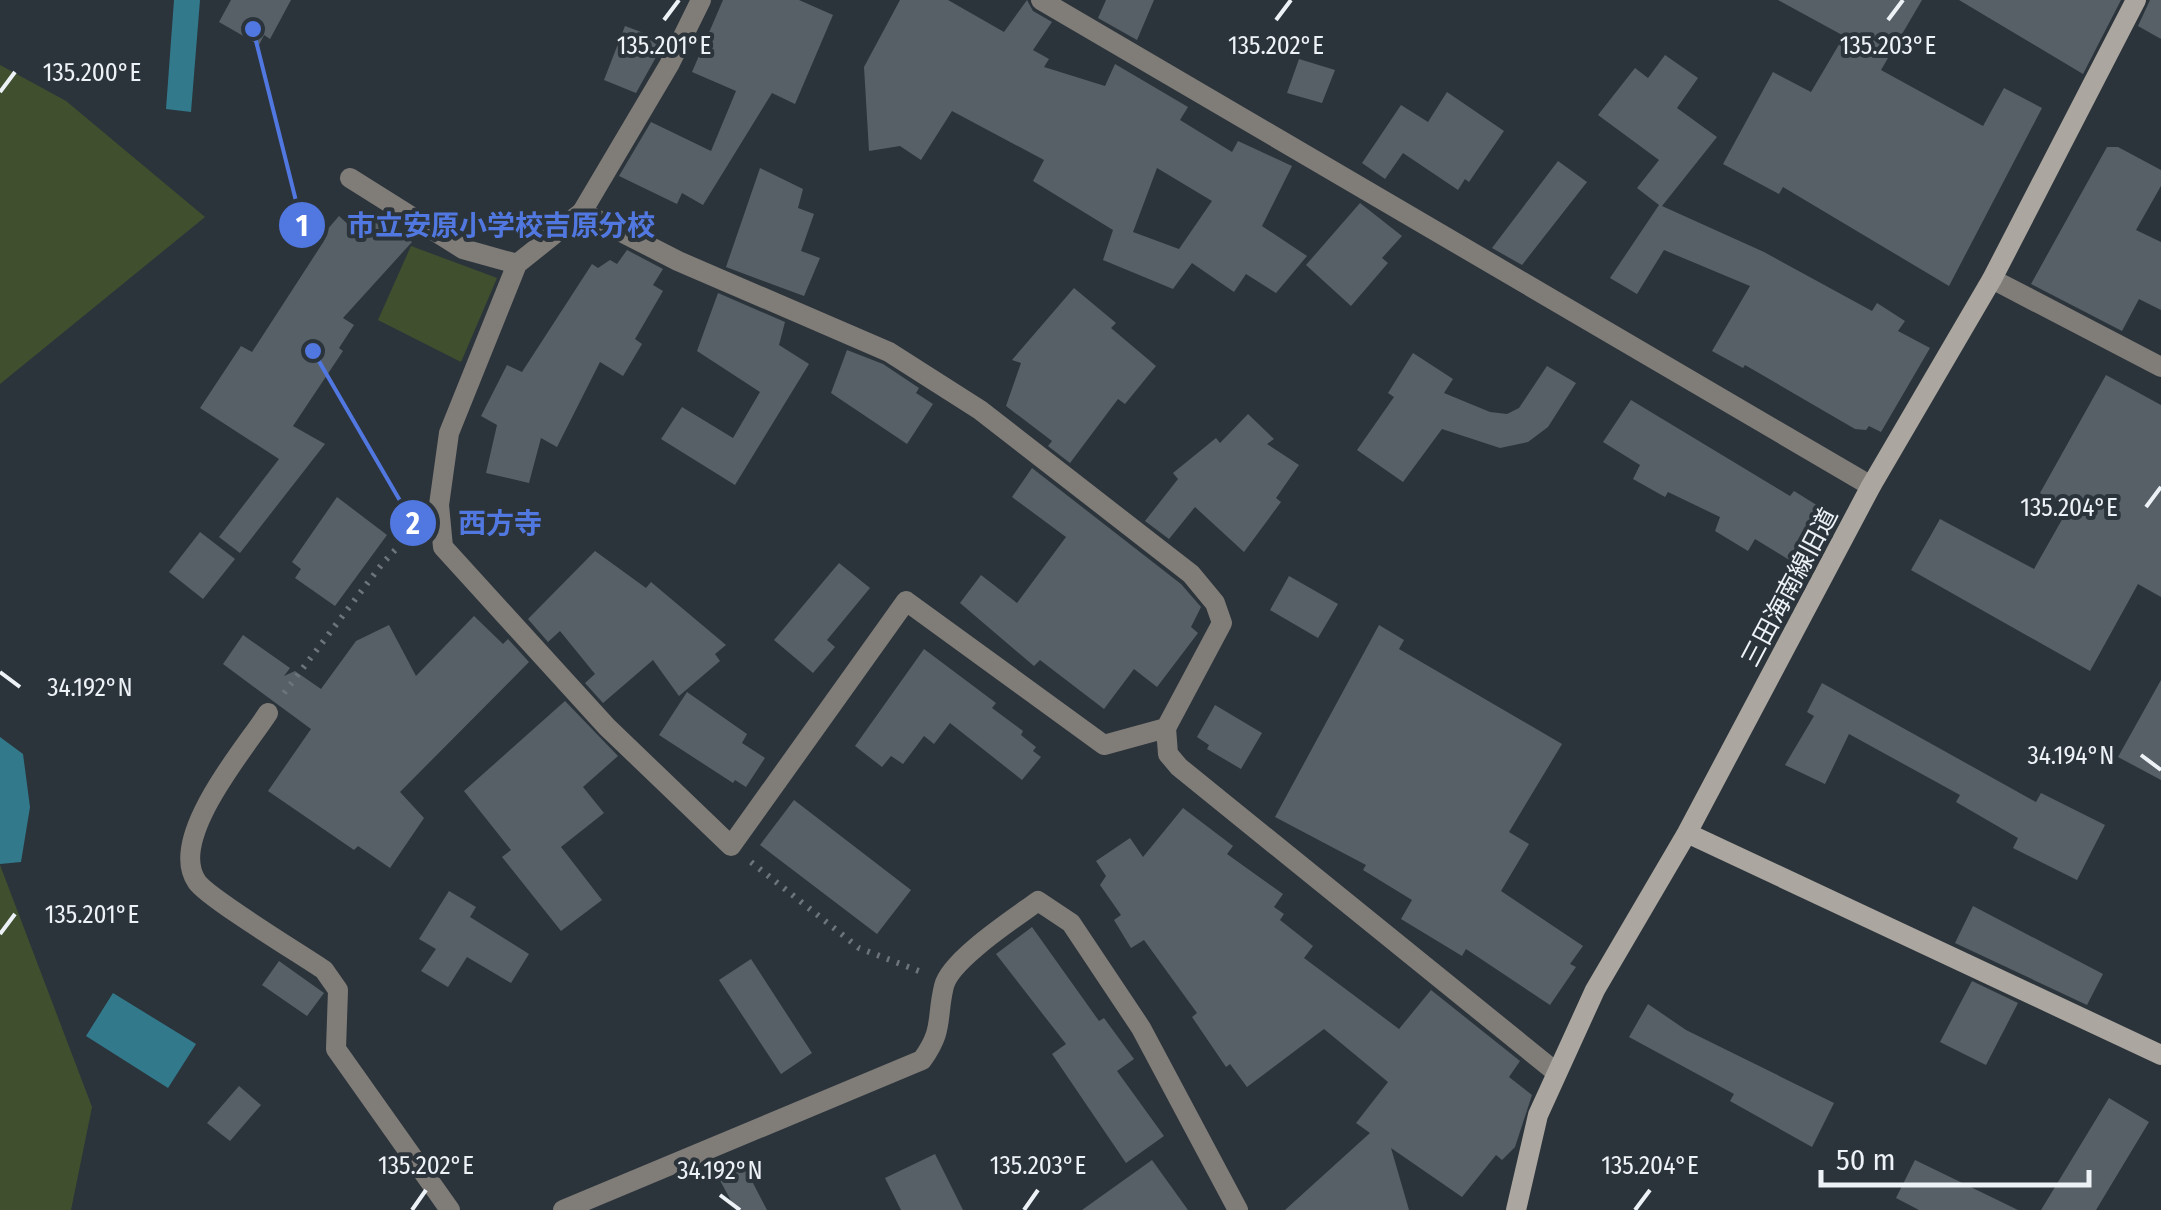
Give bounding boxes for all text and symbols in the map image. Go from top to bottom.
text: 135.201°E [617,31,711,61]
text: 135.202°E [1228,31,1324,61]
text: 135.203°E [1840,31,1936,61]
text: 135.200°E [43,58,141,88]
callout: 市立安原小学校吉原分校 [277,196,675,254]
text: 1 [296,208,308,244]
text: 市立安原小学校吉原分校 [347,209,655,242]
text: 135.204°E [2020,493,2118,523]
callout: 西方寺 [388,494,562,552]
street label: 三田海南線旧道 [1736,503,1844,672]
text: 2 [405,506,420,542]
text: 西方寺 [458,507,542,540]
text: 34.192°N [47,673,133,703]
text: 34.194°N [2028,741,2114,771]
text: 135.201°E [45,900,139,930]
scale bar [1821,1125,2088,1187]
text: 50 m [1836,1142,1896,1178]
text: 135.202°E [378,1151,474,1181]
text: 135.203°E [990,1151,1086,1181]
text: 135.204°E [1601,1151,1699,1181]
text: 34.192°N [677,1156,763,1186]

